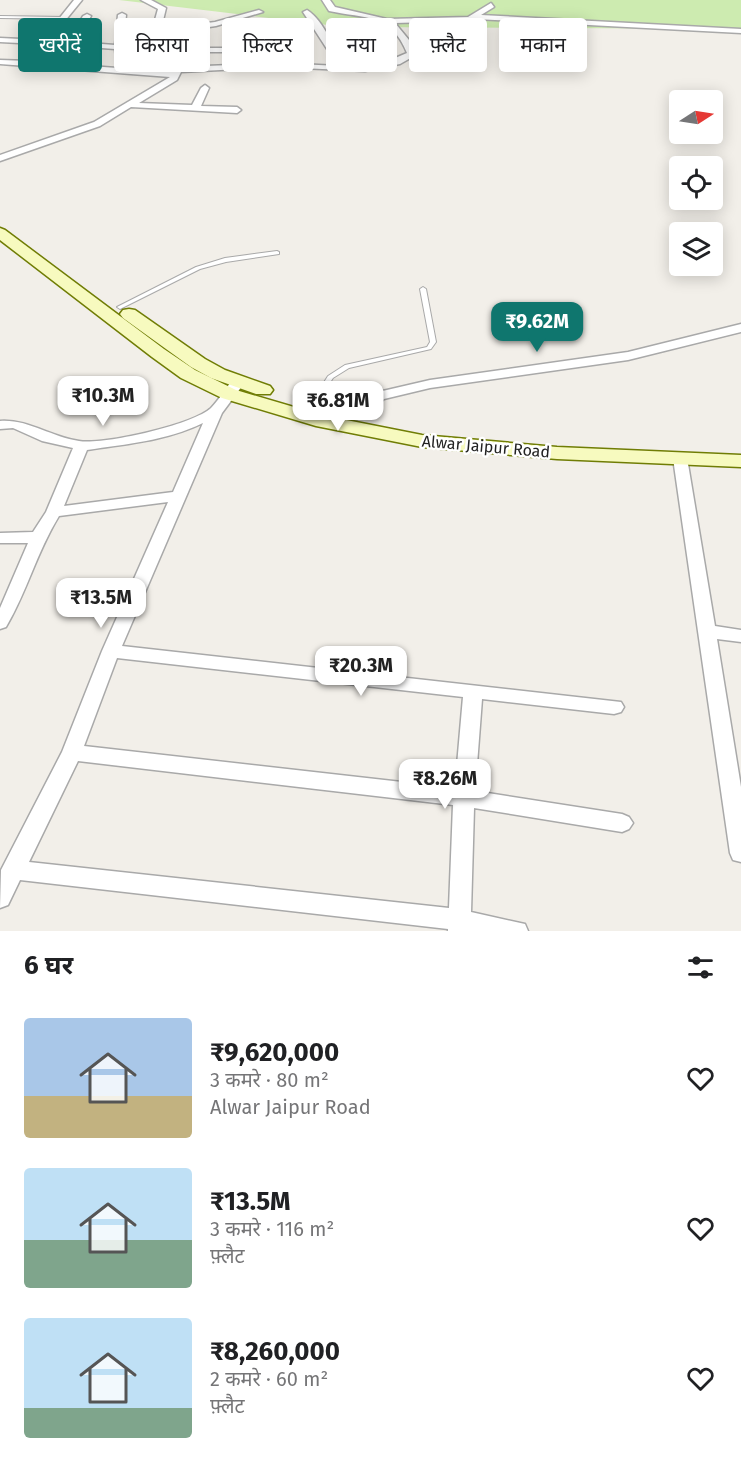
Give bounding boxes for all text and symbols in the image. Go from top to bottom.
chip: खरीदें [18,18,102,72]
chip: किराया [114,18,210,72]
chip: फ़िल्टर [222,18,314,72]
chip: नया [326,18,397,72]
chip: फ़्लैट [409,18,487,72]
chip: मकान [499,18,587,72]
north arrow [669,90,723,144]
map controls [669,90,723,276]
button: locate [669,156,723,210]
button: layers [669,222,723,276]
pin: ₹9.62M [488,302,586,353]
text: ₹9.62M [505,309,569,333]
pin: ₹10.3M [54,376,152,427]
pin: ₹6.81M [289,381,387,432]
text: ₹10.3M [71,383,135,407]
text: ₹6.81M [307,388,369,412]
street label: Alwar Jaipur Road [421,431,551,462]
pin: ₹13.5M [52,578,150,629]
text: ₹13.5M [70,585,132,609]
pin: ₹20.3M [312,646,410,697]
text: ₹20.3M [329,653,393,677]
pin: ₹8.26M [396,759,494,810]
text: ₹8.26M [413,766,477,790]
text: 6 घर [24,950,73,981]
icon: filters [684,951,717,984]
text: ₹9,620,000 [210,1037,339,1068]
icon: home [72,1042,144,1114]
icon: heart [684,1062,717,1095]
text: 3 कमरे · 80 m² [210,1068,329,1092]
text: Alwar Jaipur Road [210,1095,371,1119]
text: ₹13.5M [210,1186,291,1217]
icon: home [72,1192,144,1264]
icon: heart [684,1212,717,1245]
text: 3 कमरे · 116 m² [210,1217,334,1241]
text: फ़्लैट [210,1244,245,1268]
text: ₹8,260,000 [210,1336,340,1367]
icon: home [72,1342,144,1414]
icon: heart [684,1362,717,1395]
text: 2 कमरे · 60 m² [210,1367,328,1391]
text: फ़्लैट [210,1394,245,1418]

